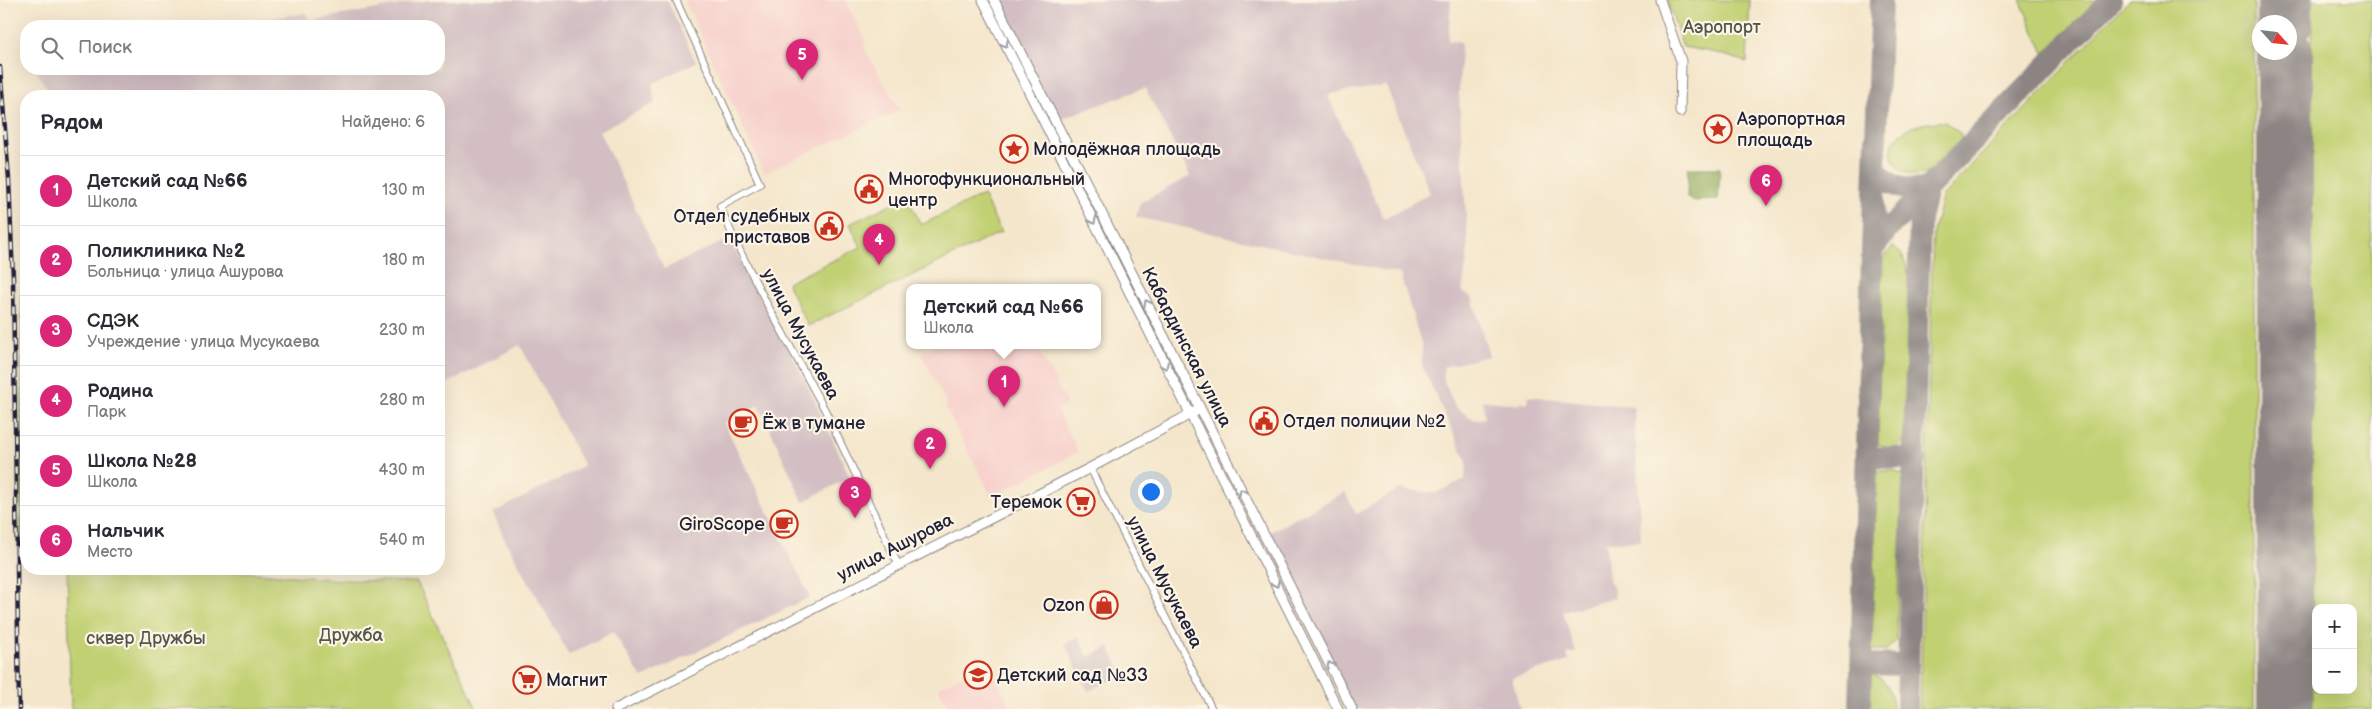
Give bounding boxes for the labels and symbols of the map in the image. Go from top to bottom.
north arrow [2252,15,2297,60]
park label: Аэропорт [1682,17,1761,38]
one-way arrow [999,38,1009,47]
pin: 5 [786,39,818,80]
place label: Аэропортная площадь [1736,109,1846,151]
place icon: Аэропортная площадь [1703,114,1733,144]
place icon: Молодёжная площадь [999,134,1029,164]
place label: Молодёжная площадь [1033,139,1221,160]
pin: 6 [1750,165,1782,206]
place label: Многофункциональный центр [888,169,1085,211]
public building icon: Многофункциональный центр [854,174,884,204]
place label: Отдел судебных приставов [673,206,811,248]
public building icon: Отдел судебных приставов [814,211,844,241]
one-way arrow [1087,216,1097,225]
pin: 4 [863,224,895,265]
street label: Кабардинская улица [1137,264,1236,431]
street label: улица Мусукаева [757,265,844,404]
one-way arrow [1143,299,1153,308]
one-way arrow [1159,361,1169,370]
pin: 1 [988,366,1020,407]
public building icon: Отдел полиции №2 [1249,406,1279,436]
cafe icon: Ёж в тумане [728,408,758,438]
place label: Отдел полиции №2 [1283,411,1446,432]
place label: Ёж в тумане [762,412,865,434]
pin: 2 [914,428,946,469]
pin: 3 [839,477,871,518]
your location [1138,479,1164,505]
supermarket icon: Теремок [1066,487,1096,517]
one-way arrow [1238,488,1248,497]
place label: Теремок [991,492,1062,513]
cafe icon: GiroScope [769,509,799,539]
street label: улица Ашурова [834,509,957,586]
street label: улица Мусукаева [1122,513,1207,652]
place label: GiroScope [679,514,765,535]
one-way arrow [1270,579,1280,588]
shop icon: Ozon [1089,590,1119,620]
place label: Ozon [1043,595,1085,616]
park label: Дружба [319,625,383,646]
park label: сквер Дружбы [86,628,206,649]
school or university icon: Детский сад №33 [963,660,993,690]
one-way arrow [1326,662,1336,671]
supermarket icon: Магнит [512,665,542,695]
place label: Детский сад №33 [997,665,1148,686]
place label: Магнит [546,670,608,691]

